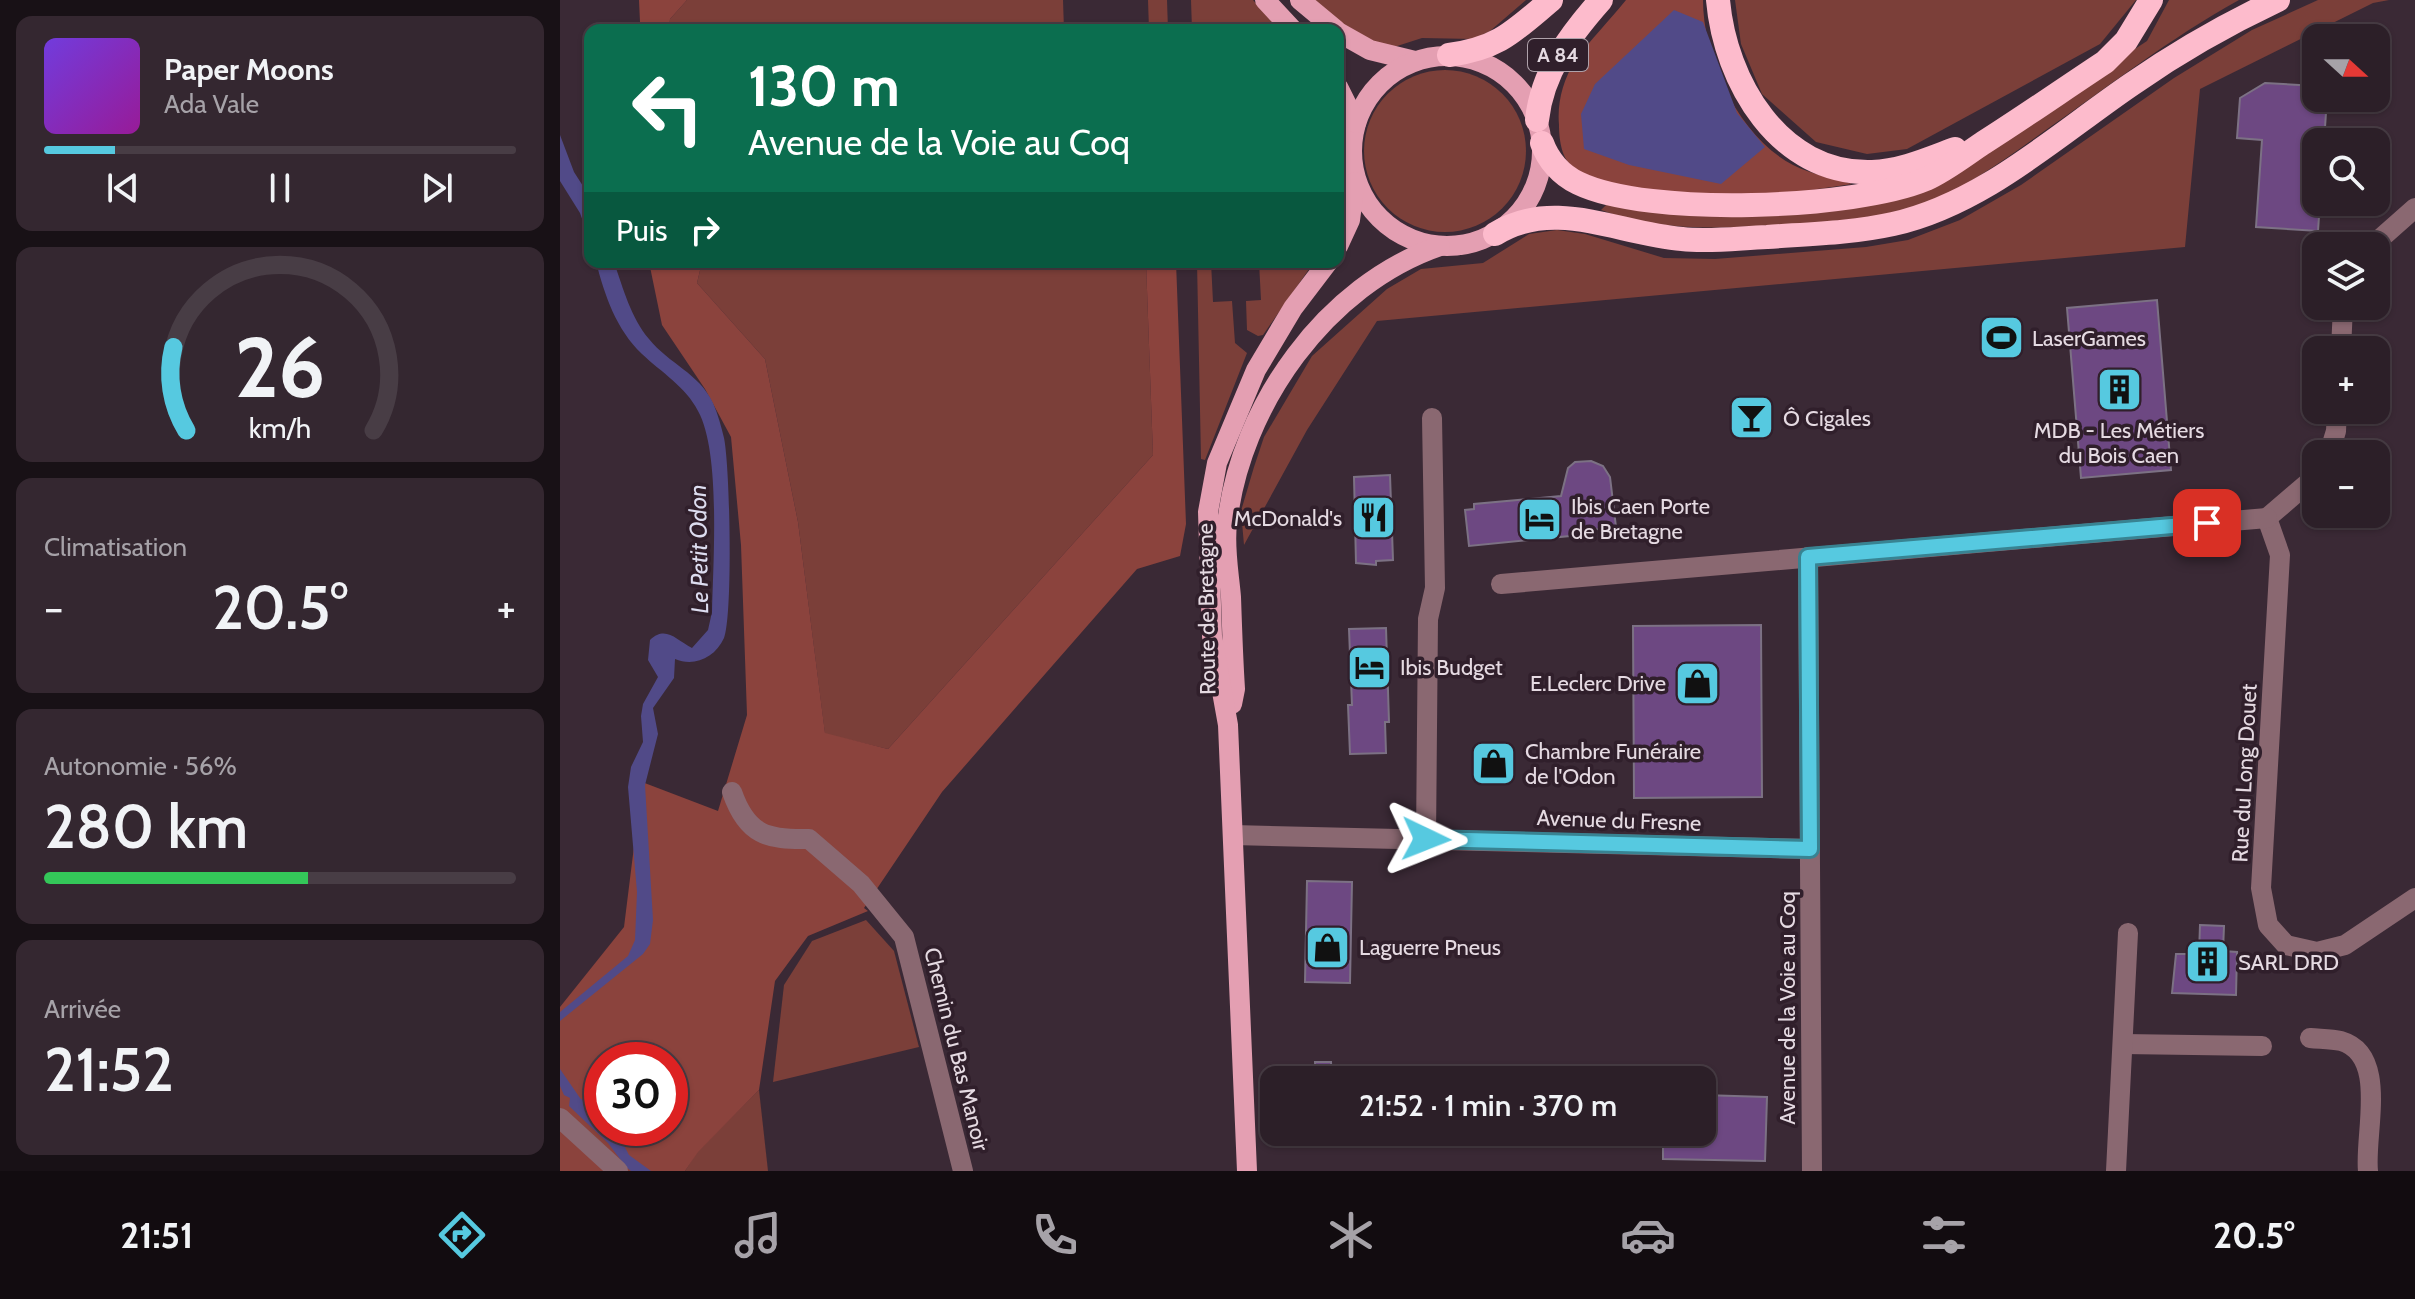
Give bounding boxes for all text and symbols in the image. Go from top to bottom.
north arrow [2302,24,2390,112]
map controls [2302,24,2390,528]
road number: A 84 [1528,39,1588,71]
text: Paper Moons [164,51,334,88]
text: 130 m [748,52,900,120]
icon: left [616,56,720,160]
text: Ada Vale [164,88,259,120]
text: Avenue de la Voie au Coq [748,120,1130,164]
button: search [2302,128,2390,216]
icon: previous [101,166,145,210]
icon: pause [258,166,302,210]
icon: next [415,166,459,210]
icon: right [683,208,727,252]
text: Puis [616,212,667,249]
button: layers [2302,232,2390,320]
sports icon: LaserGames [1977,314,2025,362]
text: 26 [235,316,325,417]
place label: LaserGames [2032,325,2146,352]
button: + [2302,336,2390,424]
building icon: MDB - Les Métiers du Bois Caen [2095,365,2143,413]
bar icon: Ô Cigales [1728,394,1776,442]
place label: Ô Cigales [1783,405,1871,432]
text: km/h [249,410,311,445]
place label: MDB - Les Métiers du Bois Caen [2034,417,2204,469]
button: − [2302,440,2390,528]
water label: Le Petit Odon [683,484,714,614]
pin [2173,489,2241,557]
place label: Ibis Caen Porte de Bretagne [1571,493,1710,545]
restaurant icon: McDonald's [1349,494,1397,542]
hotel icon: Ibis Caen Porte de Bretagne [1516,495,1564,543]
icon: arrive [2185,501,2229,545]
place label: McDonald's [1234,505,1342,532]
street label: Route de Bretagne [1192,523,1221,695]
text: Climatisation [44,531,187,563]
text: 20.5° [212,571,348,644]
text: − [44,581,63,634]
text: + [497,581,516,634]
hotel icon: Ibis Budget [1345,643,1393,691]
place label: Ibis Budget [1400,654,1503,681]
shop icon: E.Leclerc Drive [1673,659,1721,707]
place label: E.Leclerc Drive [1530,670,1666,697]
street label: Rue du Long Douet [2226,683,2263,863]
place label: Chambre Funéraire de l'Odon [1525,738,1701,790]
shop icon: Chambre Funéraire de l'Odon [1470,740,1518,788]
text: Autonomie · 56% [44,750,237,782]
text: 280 km [44,790,248,863]
position arrow [1384,797,1468,881]
street label: Avenue du Fresne [1536,804,1702,837]
street label: Avenue de la Voie au Coq [1774,891,1801,1125]
shop icon: Laguerre Pneus [1304,923,1352,971]
place label: Laguerre Pneus [1359,934,1501,961]
building icon: SARL DRD [2183,938,2231,986]
street label: Chemin du Bas Manoir [918,945,995,1154]
place label: SARL DRD [2238,949,2339,976]
text: Arrivée [44,993,121,1025]
text: 21:52 [44,1033,174,1106]
speed limit sign: 30 [584,1042,688,1146]
text: 21:52 · 1 min · 370 m [1359,1087,1617,1124]
icon: directions [434,1207,490,1263]
icon: music [730,1207,786,1263]
icon: phone [1027,1207,1083,1263]
icon: climate [1323,1207,1379,1263]
icon: car [1620,1207,1676,1263]
icon: filters [1916,1207,1972,1263]
text: 21:51 [120,1213,193,1257]
text: 20.5° [2213,1213,2295,1257]

